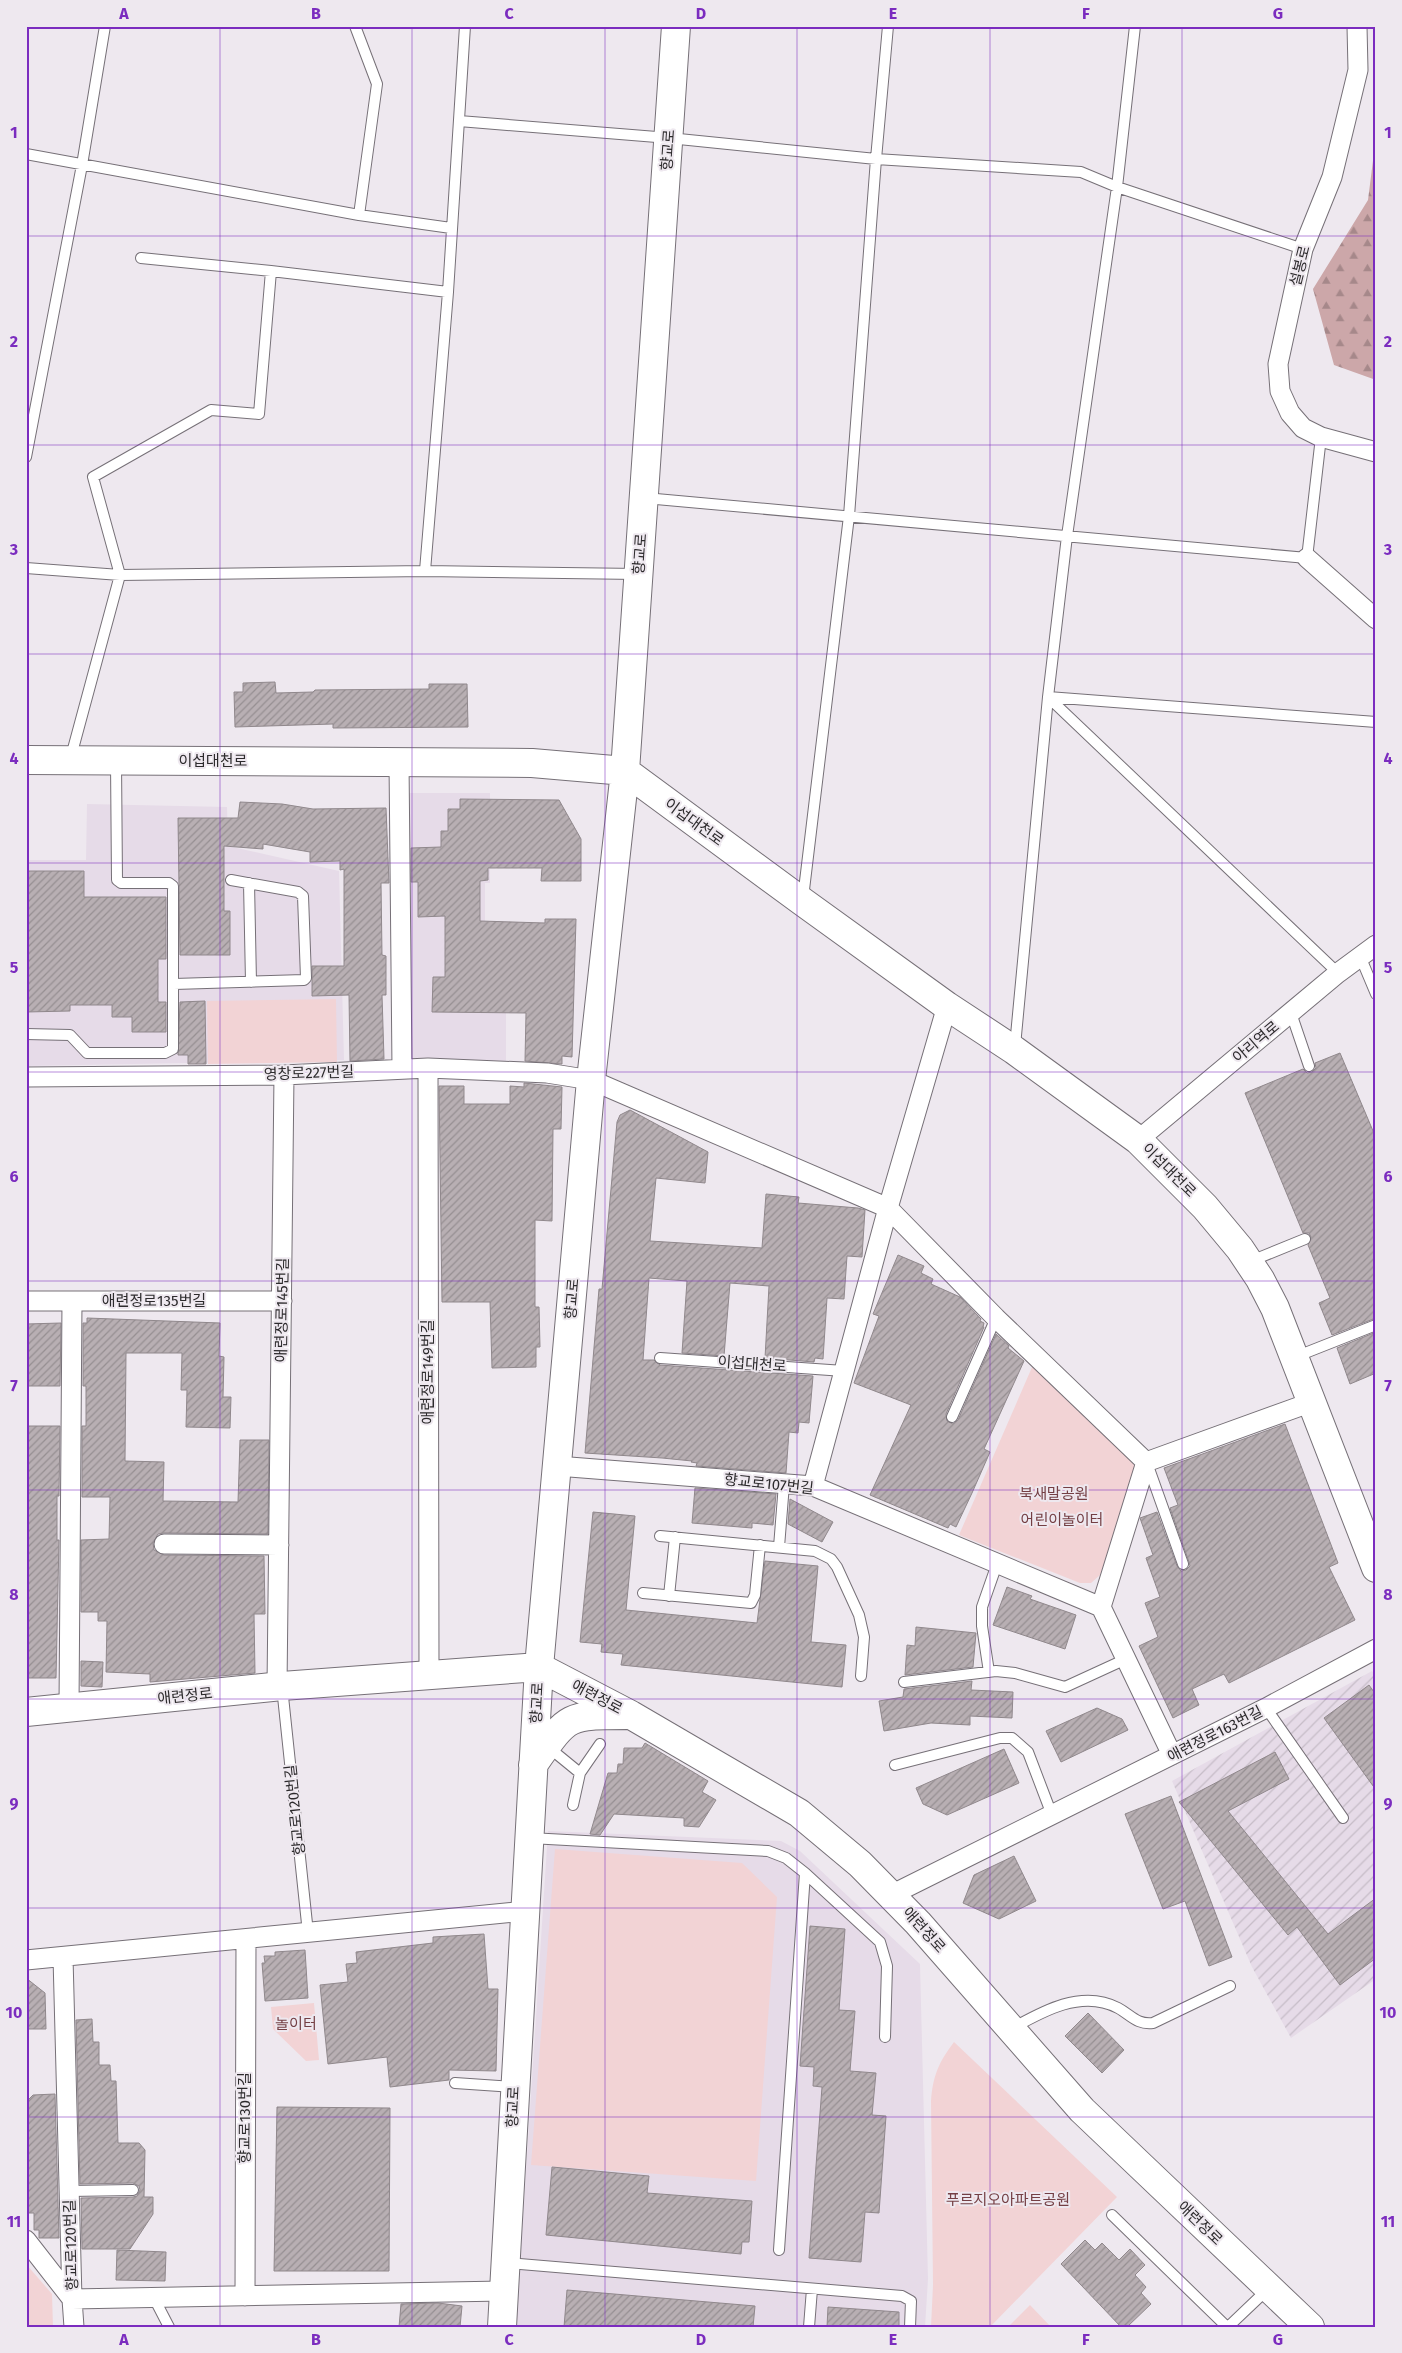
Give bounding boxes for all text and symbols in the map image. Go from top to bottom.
text: A [118,4,129,23]
text: B [311,4,321,23]
text: C [504,4,514,23]
text: D [696,4,706,23]
text: E [889,4,897,23]
text: F [1082,4,1090,23]
text: G [1273,4,1283,23]
text: 1 [10,123,18,142]
text: 1 [1384,123,1392,142]
street label: 향교로 [658,129,678,171]
street label: 설봉로 [1286,244,1314,288]
text: 2 [10,332,18,351]
text: 2 [1384,332,1392,351]
street label: 향교로 [630,533,650,575]
text: 3 [9,540,18,559]
text: 3 [1383,540,1392,559]
text: 4 [9,749,19,768]
text: 4 [1383,749,1393,768]
street label: 이섭대천로 [178,752,248,770]
street label: 이섭대천로 [661,794,727,850]
text: 5 [10,958,19,977]
text: 5 [1384,958,1393,977]
street label: 아리역로 [1229,1017,1283,1067]
street label: 영창로227번길 [264,1062,354,1084]
street label: 이섭대천로 [1138,1139,1200,1201]
text: 6 [9,1167,19,1186]
text: 6 [1383,1167,1393,1186]
street label: 애련정로145번길 [272,1258,292,1362]
street label: 향교로 [561,1278,583,1320]
street label: 애련정로135번길 [102,1292,206,1310]
street label: 애련정로149번길 [419,1320,437,1424]
street label: 이섭대천로 [717,1353,787,1375]
text: 7 [10,1376,18,1395]
text: 7 [1384,1376,1392,1395]
street label: 향교로107번길 [723,1470,815,1498]
park label: 북새말공원 [1019,1485,1089,1503]
park label: 어린이놀이터 [1021,1511,1103,1529]
text: 8 [9,1585,19,1604]
text: 8 [1383,1585,1393,1604]
street label: 애련정로 [568,1676,626,1718]
street label: 향교로 [527,1682,547,1724]
street label: 애련정로 [157,1684,213,1708]
street label: 애련정로163번길 [1164,1702,1266,1766]
street label: 향교로120번길 [281,1764,309,1856]
text: 9 [10,1794,19,1813]
text: 9 [1384,1794,1393,1813]
street label: 애련정로 [899,1903,949,1957]
text: 10 [6,2003,22,2022]
text: 10 [1380,2003,1396,2022]
park label: 놀이터 [275,2015,317,2033]
street label: 향교로130번길 [236,2072,254,2164]
street label: 향교로 [503,2086,523,2128]
park label: 푸르지오아파트공원 [946,2191,1070,2209]
street label: 애련정로 [1174,2197,1226,2249]
street label: 향교로120번길 [60,2199,82,2291]
text: 11 [7,2212,21,2231]
text: 11 [1381,2212,1395,2231]
text: A [118,2330,129,2349]
text: B [311,2330,321,2349]
text: C [504,2330,514,2349]
text: D [696,2330,706,2349]
text: E [889,2330,897,2349]
text: F [1082,2330,1090,2349]
text: G [1273,2330,1283,2349]

